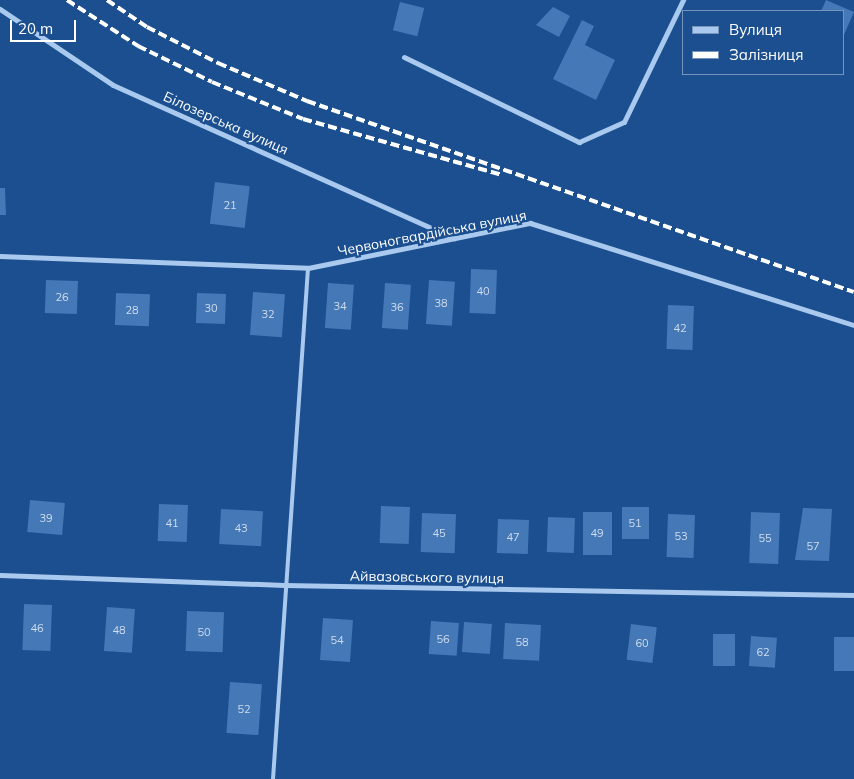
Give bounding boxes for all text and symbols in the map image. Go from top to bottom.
scale bar [12,10,79,42]
legend [682,10,844,75]
text: 20 m [18,19,53,38]
text: Вулиця [729,20,782,39]
text: Залізниця [729,45,803,64]
street label: Білозерська вулиця [161,88,291,158]
house number: 21 [223,198,237,212]
street label: Червоногвардійська вулиця [336,206,528,260]
house number: 40 [476,284,490,298]
house number: 26 [55,290,69,304]
house number: 38 [434,296,448,310]
house number: 34 [333,299,347,313]
house number: 36 [390,300,404,314]
house number: 30 [204,301,218,315]
house number: 28 [125,303,139,317]
house number: 32 [261,307,275,321]
house number: 42 [673,321,687,335]
house number: 39 [39,511,53,525]
house number: 41 [165,516,179,530]
house number: 51 [628,516,642,530]
house number: 43 [234,521,248,535]
house number: 45 [432,526,446,540]
house number: 49 [590,526,604,540]
house number: 53 [674,529,688,543]
house number: 47 [506,530,520,544]
house number: 55 [758,531,772,545]
house number: 57 [806,539,820,553]
street label: Айвазовського вулиця [350,567,504,587]
house number: 46 [30,621,44,635]
house number: 48 [112,623,126,637]
house number: 50 [197,625,211,639]
house number: 56 [436,632,450,646]
house number: 54 [330,633,344,647]
house number: 58 [515,635,529,649]
house number: 60 [635,636,649,650]
house number: 62 [756,645,770,659]
house number: 52 [237,702,251,716]

